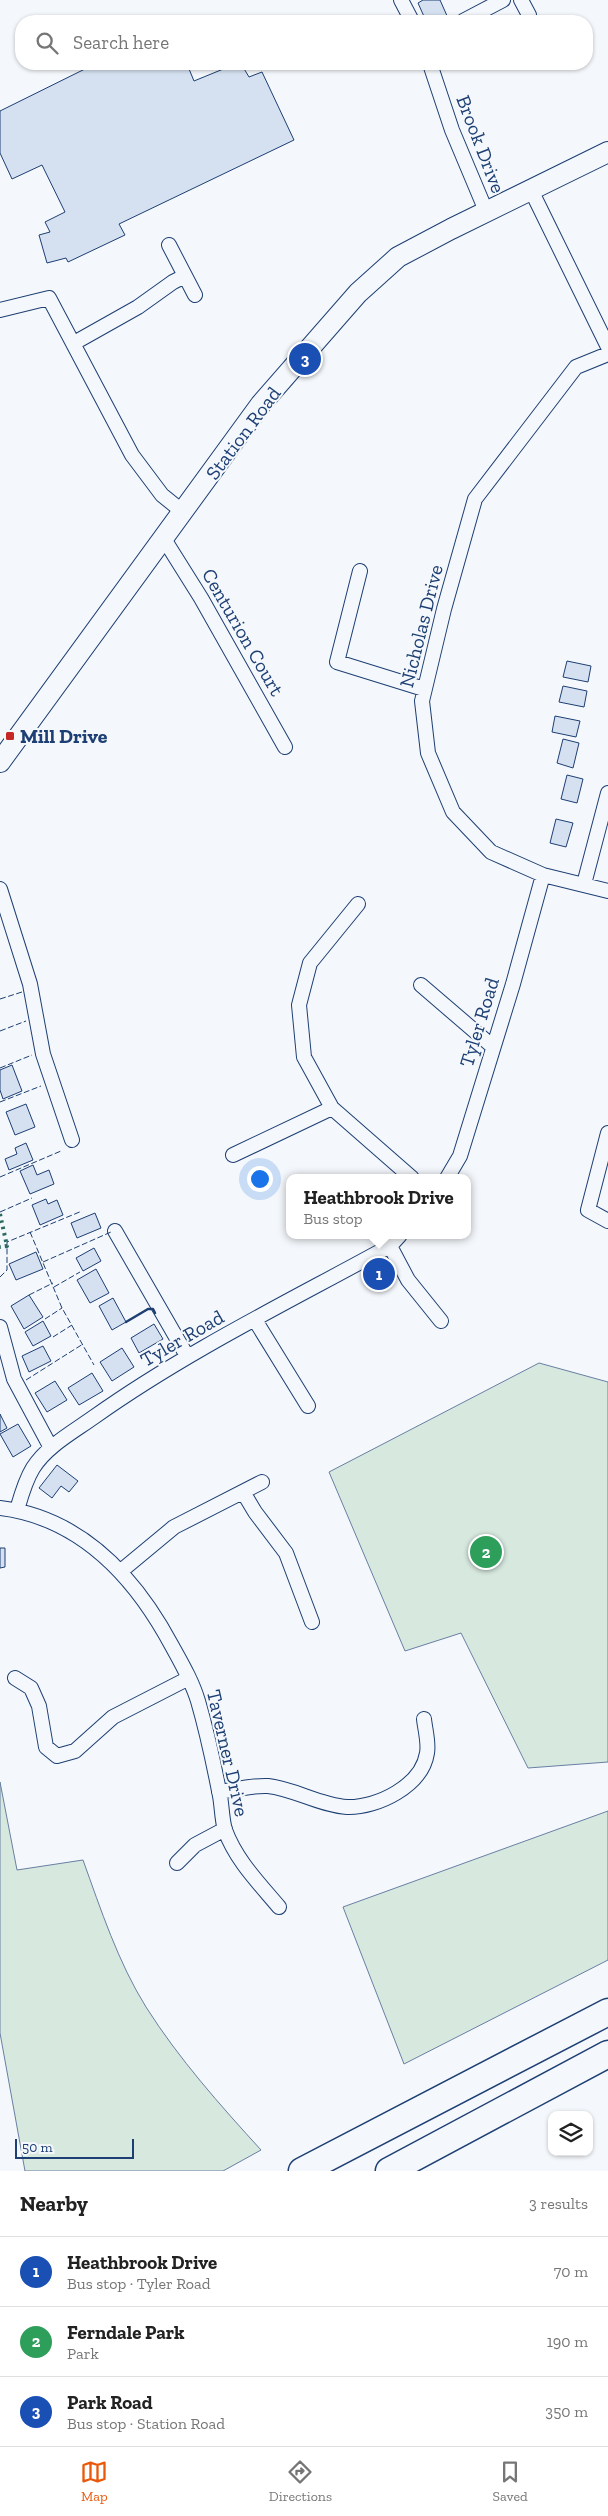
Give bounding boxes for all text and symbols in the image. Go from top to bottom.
search box [15,15,593,70]
icon: search [33,29,61,57]
text: Search here [73,31,169,54]
street label: Brook Drive [451,92,511,196]
pin: 3 [289,340,321,378]
street label: Station Road [200,382,286,484]
street label: Nicholas Drive [394,562,448,690]
street label: Centurion Court [197,564,289,700]
place label: Mill Drive [20,724,108,748]
marker: Mill Drive [4,730,16,742]
street label: Tyler Road [454,974,504,1070]
your location [247,1166,273,1192]
popup [286,1174,471,1239]
text: Heathbrook Drive [303,1186,454,1209]
text: Bus stop [303,1209,363,1228]
pin: 1 [363,1255,395,1293]
street label: Tyler Road [136,1305,228,1371]
pin: 2 [470,1533,502,1571]
street label: Taverner Drive [202,1687,254,1819]
map controls [548,2111,593,2156]
button: layers [548,2111,593,2156]
scale bar [15,2136,134,2159]
text: 50 m [22,2139,53,2156]
text: Nearby [20,2191,88,2216]
text: 3 results [529,2194,588,2213]
text: Heathbrook Drive [67,2251,217,2274]
text: 1 [33,2262,39,2281]
text: 70 m [554,2262,588,2281]
text: Bus stop · Tyler Road [67,2274,211,2293]
text: Ferndale Park [67,2321,185,2344]
text: 2 [32,2332,40,2351]
text: 190 m [547,2332,588,2351]
text: Park [67,2344,99,2363]
text: Park Road [67,2391,153,2414]
text: 3 [32,2402,40,2421]
text: 350 m [545,2402,588,2421]
text: Bus stop · Station Road [67,2414,225,2433]
tab: Map [80,2458,108,2505]
tab: Directions [269,2458,332,2505]
tab: Saved [493,2458,528,2505]

